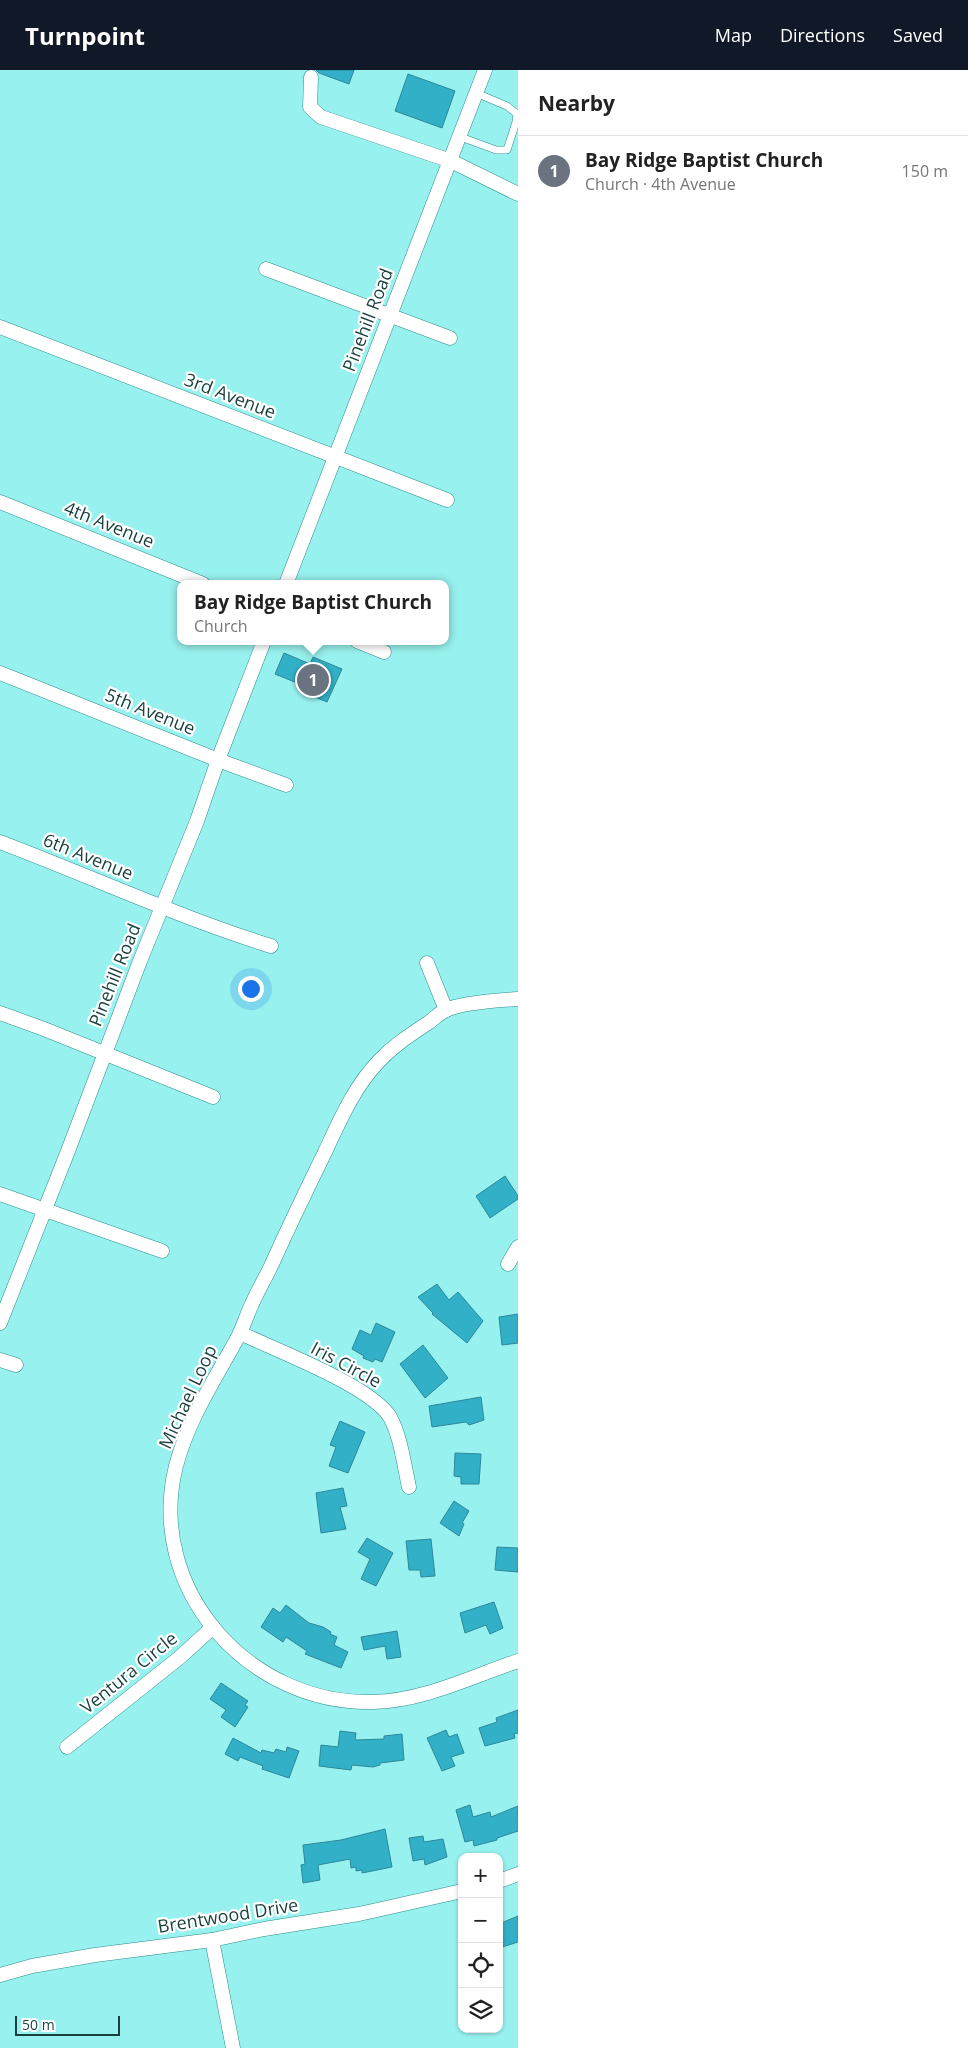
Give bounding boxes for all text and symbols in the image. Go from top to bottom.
text: Turnpoint [25,19,145,52]
text: Map [715,23,752,47]
text: Directions [780,23,865,47]
text: Saved [893,23,943,47]
text: Nearby [538,89,615,117]
text: Bay Ridge Baptist Church [585,147,823,173]
text: 1 [549,160,559,182]
text: 150 m [902,160,948,182]
text: Church · 4th Avenue [585,173,736,195]
street label: Pinehill Road [336,265,398,375]
street label: 3rd Avenue [181,367,279,423]
street label: 4th Avenue [61,495,158,553]
popup [177,580,449,645]
text: Bay Ridge Baptist Church [194,589,432,615]
text: Church [194,615,248,637]
pin: 1 [297,661,329,699]
street label: 5th Avenue [102,682,199,740]
street label: 6th Avenue [40,827,137,885]
street label: Pinehill Road [83,920,146,1030]
your location [238,976,264,1002]
street label: Iris Circle [307,1336,386,1393]
street label: Michael Loop [153,1341,222,1452]
street label: Ventura Circle [75,1626,182,1719]
map controls [458,1853,503,2033]
button: + [458,1853,503,1898]
street label: Brentwood Drive [156,1892,300,1938]
button: − [458,1898,503,1943]
button: locate [458,1943,503,1988]
button: layers [458,1988,503,2033]
scale bar [15,2013,120,2036]
text: 50 m [22,2015,55,2034]

